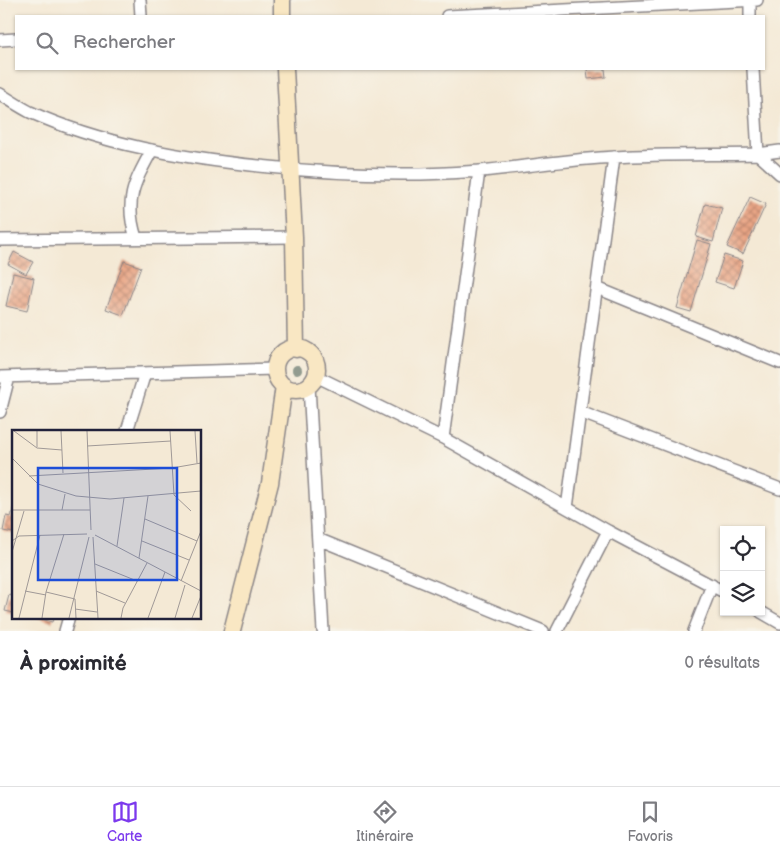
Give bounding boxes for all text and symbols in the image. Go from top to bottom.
search box [15,15,765,70]
icon: search [33,29,61,57]
text: Rechercher [73,31,175,54]
inset map [12,430,201,618]
map controls [720,526,765,616]
button: locate [720,526,765,571]
button: layers [720,571,765,616]
text: À proximité [20,651,127,676]
text: 0 résultats [685,654,760,673]
tab: Carte [107,798,142,845]
tab: Itinéraire [356,798,413,845]
tab: Favoris [627,798,673,845]

